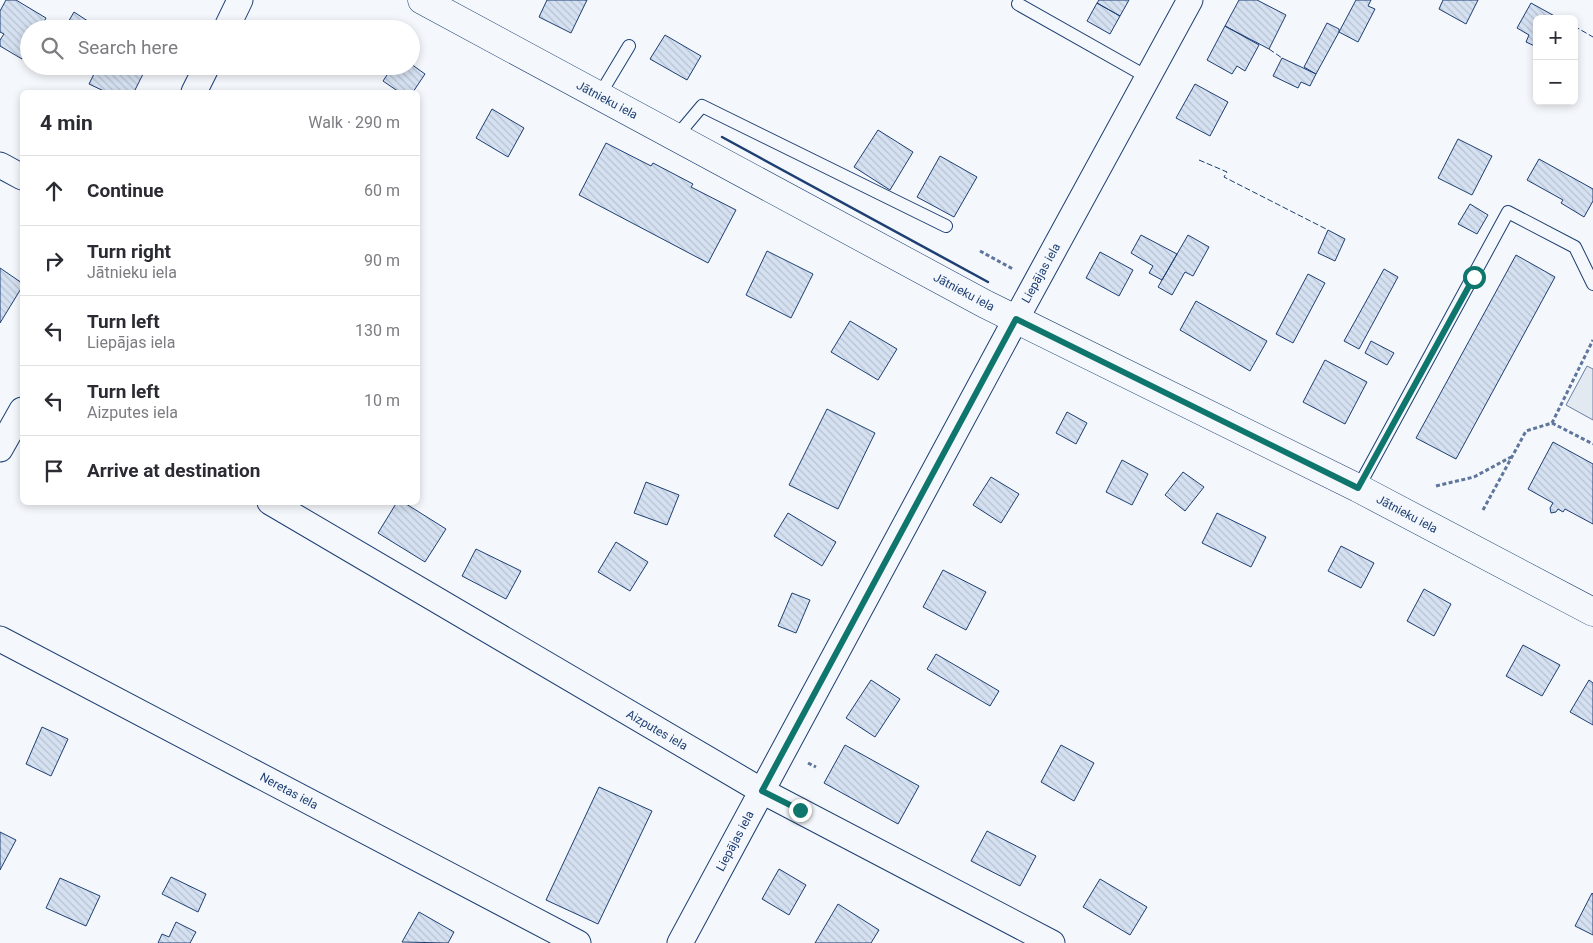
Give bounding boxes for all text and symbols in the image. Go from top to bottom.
map controls [1533,15,1578,105]
button: + [1533,15,1578,60]
search box [20,20,420,75]
icon: search [38,34,66,62]
text: Search here [78,36,178,59]
button: − [1533,60,1578,105]
street label: Jātnieku iela [574,78,640,122]
text: 4 min [40,111,93,135]
text: Walk · 290 m [308,113,400,132]
icon: ahead [40,177,68,205]
text: Continue [87,179,164,202]
text: 60 m [364,181,400,200]
text: Turn right [87,240,171,263]
street label: Liepājas iela [1019,241,1063,305]
icon: right [40,247,68,275]
text: 90 m [364,251,400,270]
text: Jātnieku iela [87,263,177,282]
route start [1463,266,1486,289]
street label: Jātnieku iela [931,270,997,314]
text: Turn left [87,310,160,333]
icon: left [40,317,68,345]
text: 130 m [355,321,400,340]
text: Liepājas iela [87,333,175,352]
text: Turn left [87,380,160,403]
icon: left [40,387,68,415]
text: 10 m [364,391,400,410]
text: Aizputes iela [87,403,178,422]
icon: arrive [40,457,68,485]
text: Arrive at destination [87,459,260,482]
street label: Jātnieku iela [1374,492,1440,536]
street label: Aizputes iela [624,707,690,753]
street label: Neretas iela [258,770,320,812]
route end [789,799,812,822]
street label: Liepājas iela [713,808,757,874]

